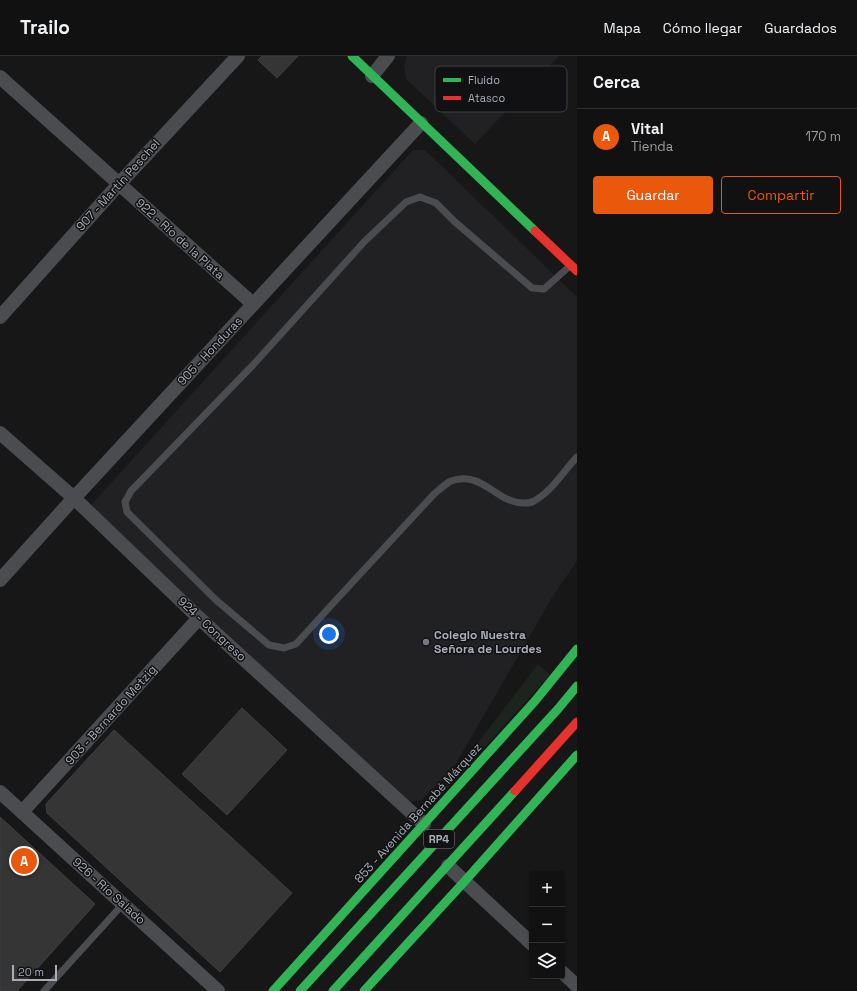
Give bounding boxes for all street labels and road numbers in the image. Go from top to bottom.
street label: 907 - Martín Peschel [72,136,164,234]
street label: 922 - Río de la Plata [132,195,228,283]
street label: 905 - Honduras [174,313,246,389]
street label: 924 - Congreso [174,593,250,665]
street label: 903 - Bernardo Metzig [62,662,160,768]
street label: 853 - Avenida Bernabé Márquez [351,740,485,886]
road number: RP4 [424,830,454,848]
street label: 926 - Río Salado [69,854,149,928]

